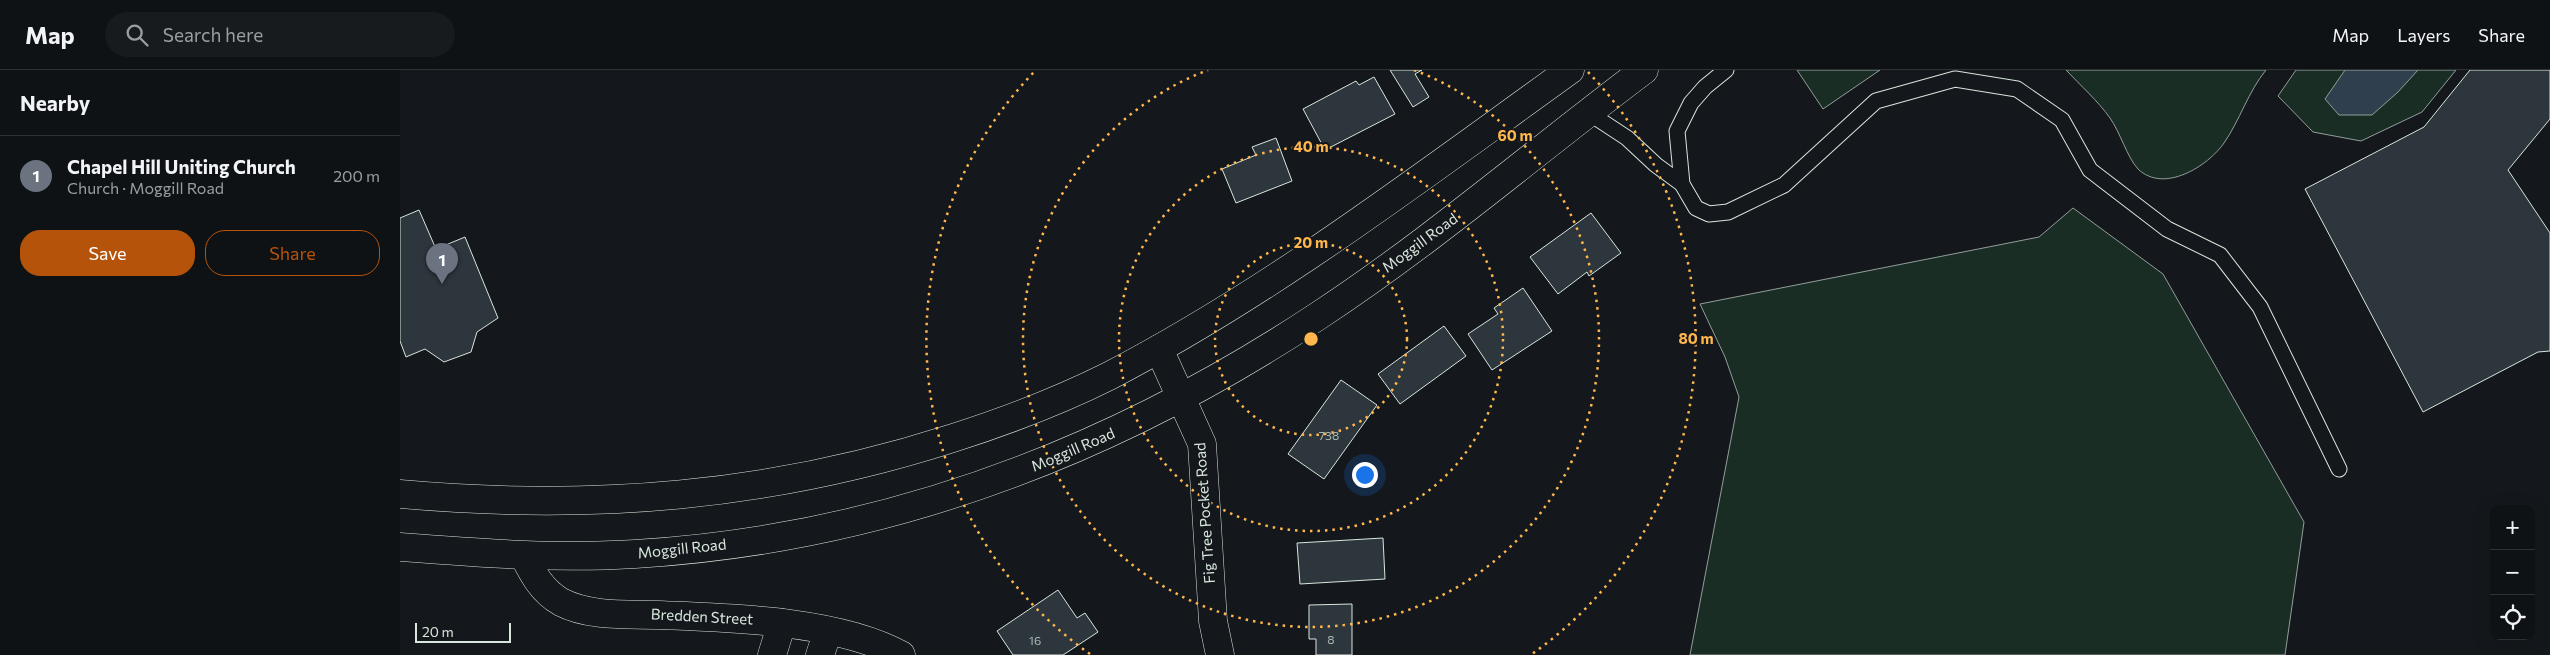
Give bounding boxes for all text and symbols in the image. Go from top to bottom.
search box [105,12,455,57]
text: Map [25,20,75,49]
icon: search [123,21,151,49]
text: Search here [163,23,263,46]
text: Map [2332,24,2369,46]
text: Layers [2397,24,2450,46]
text: Share [2478,24,2525,46]
text: Nearby [20,90,90,115]
text: 60 m [1497,126,1533,144]
text: 40 m [1293,137,1329,155]
text: Chapel Hill Uniting Church [67,155,296,178]
text: 1 [32,166,40,185]
text: 200 m [333,166,380,185]
text: Church · Moggill Road [67,178,224,197]
street label: Moggill Road [1378,209,1461,276]
button: Save [20,230,195,276]
button: Share [205,230,380,276]
text: 20 m [1294,233,1328,251]
pin: 1 [426,243,458,284]
text: 80 m [1678,329,1714,347]
centre of rings [1302,330,1320,348]
street label: Moggill Road [1028,423,1117,475]
house number: 738 [1319,428,1339,442]
street label: Fig Tree Pocket Road [1190,442,1218,584]
your location [1352,462,1378,488]
map controls [2490,505,2535,640]
button: + [2490,505,2535,550]
street label: Moggill Road [637,534,727,562]
button: − [2490,550,2535,595]
button: locate [2490,595,2535,640]
street label: Bredden Street [650,604,754,628]
scale bar [415,620,511,643]
text: 20 m [422,623,454,640]
house number: 8 [1327,632,1335,646]
house number: 16 [1029,633,1041,647]

